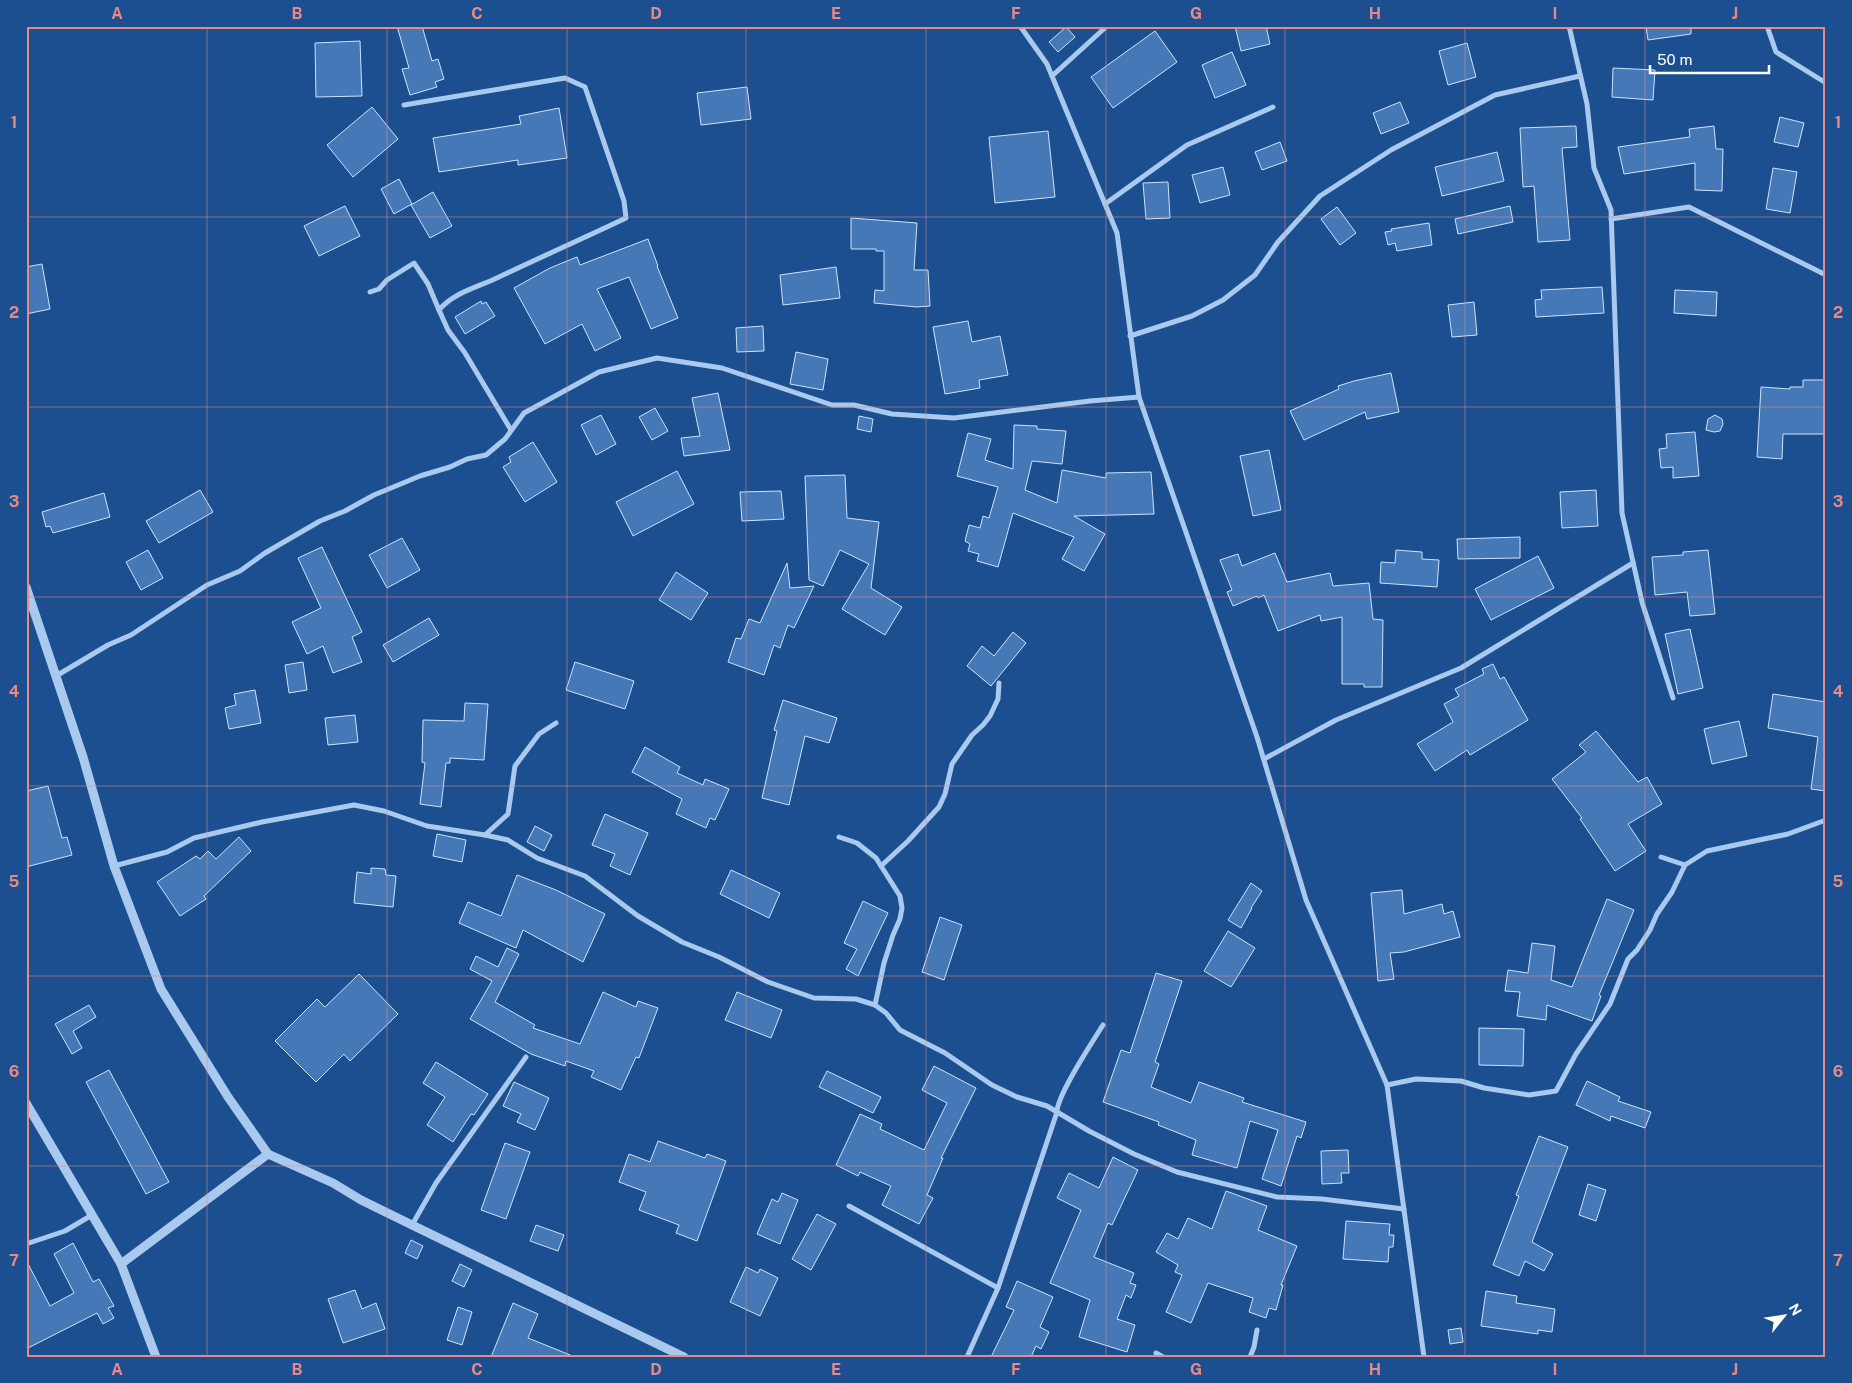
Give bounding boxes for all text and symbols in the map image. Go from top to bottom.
text: A [111,4,123,23]
text: B [292,4,303,23]
text: C [471,4,483,23]
text: D [650,4,662,23]
text: E [831,4,841,23]
text: F [1011,4,1021,23]
text: G [1190,4,1202,23]
text: H [1369,4,1381,23]
text: I [1553,4,1557,23]
text: J [1732,4,1738,23]
scale bar [1650,42,1768,74]
text: 50 m [1657,51,1692,68]
text: 1 [11,113,17,132]
text: 1 [1835,113,1841,132]
text: 2 [9,303,19,322]
text: 2 [1833,303,1843,322]
text: 3 [9,492,19,511]
text: 3 [1833,492,1843,511]
text: 4 [9,682,20,701]
text: 4 [1833,682,1844,701]
text: 5 [9,872,20,891]
text: 5 [1833,872,1844,891]
text: 6 [9,1062,19,1081]
text: 6 [1833,1062,1843,1081]
text: 7 [9,1251,19,1270]
text: 7 [1833,1251,1843,1270]
north arrow [1760,1290,1810,1340]
text: N [1786,1301,1805,1318]
text: A [111,1360,123,1379]
text: B [292,1360,303,1379]
text: C [471,1360,483,1379]
text: D [650,1360,662,1379]
text: E [831,1360,841,1379]
text: F [1011,1360,1021,1379]
text: G [1190,1360,1202,1379]
text: H [1369,1360,1381,1379]
text: I [1553,1360,1557,1379]
text: J [1732,1360,1738,1379]

